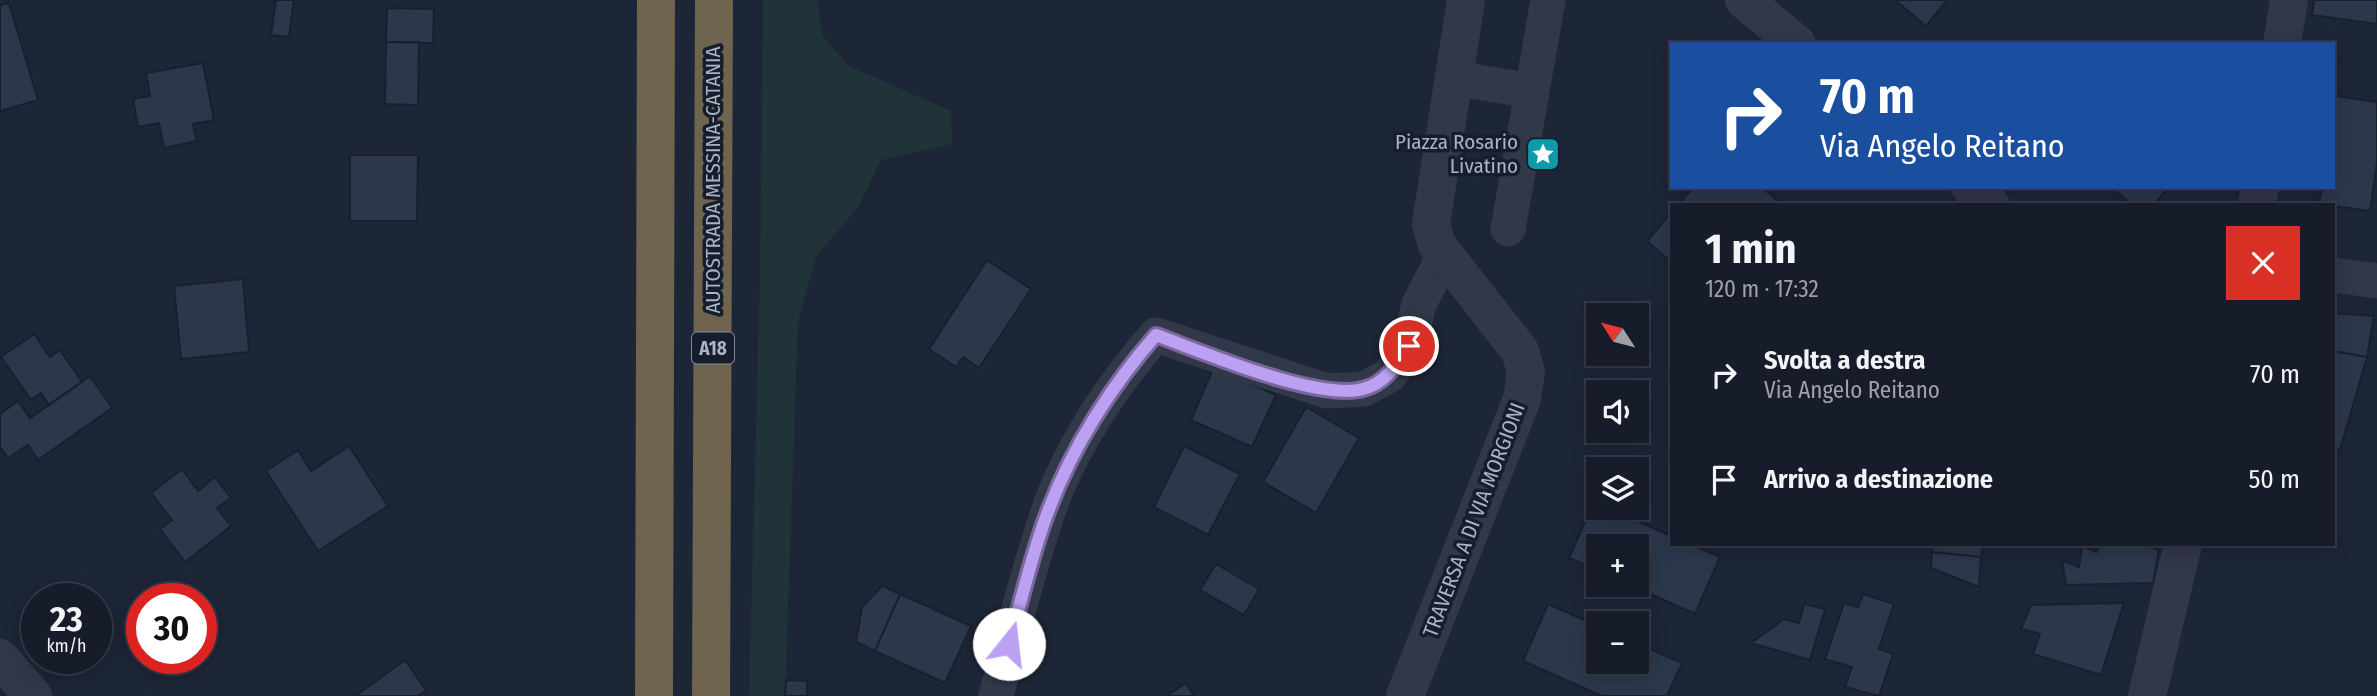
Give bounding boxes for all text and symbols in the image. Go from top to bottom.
street label: AUTOSTRADA MESSINA-CATANIA [700,46,726,314]
text: 70 m [1820,67,1915,126]
icon: right [1705,70,1796,161]
text: Via Angelo Reitano [1820,127,2065,165]
place label: Piazza Rosario Livatino [1395,129,1518,179]
place icon: Piazza Rosario Livatino [1524,135,1562,173]
text: 1 min [1705,224,1796,274]
button: close [2226,226,2300,300]
text: 120 m · 17:32 [1705,275,1819,303]
north arrow [1586,303,1648,366]
map controls [1586,303,1649,674]
pin [1379,316,1439,376]
icon: arrive [1390,327,1428,365]
road number: A18 [692,332,734,364]
text: Svolta a destra [1764,345,1925,376]
icon: right [1705,356,1743,394]
text: 70 m [2250,359,2300,390]
text: Via Angelo Reitano [1764,376,1940,404]
button: sound [1586,380,1649,443]
street label: TRAVERSA A DI VIA MORGIONI [1417,399,1531,641]
button: layers [1586,457,1649,520]
icon: arrive [1705,461,1743,499]
text: Arrivo a destinazione [1764,464,1993,495]
text: 50 m [2248,464,2300,495]
button: + [1586,534,1649,597]
speed limit sign: 30 [126,583,217,674]
text: 23 [50,598,83,640]
position arrow [972,607,1046,681]
button: − [1586,611,1649,674]
text: km/h [46,635,87,657]

